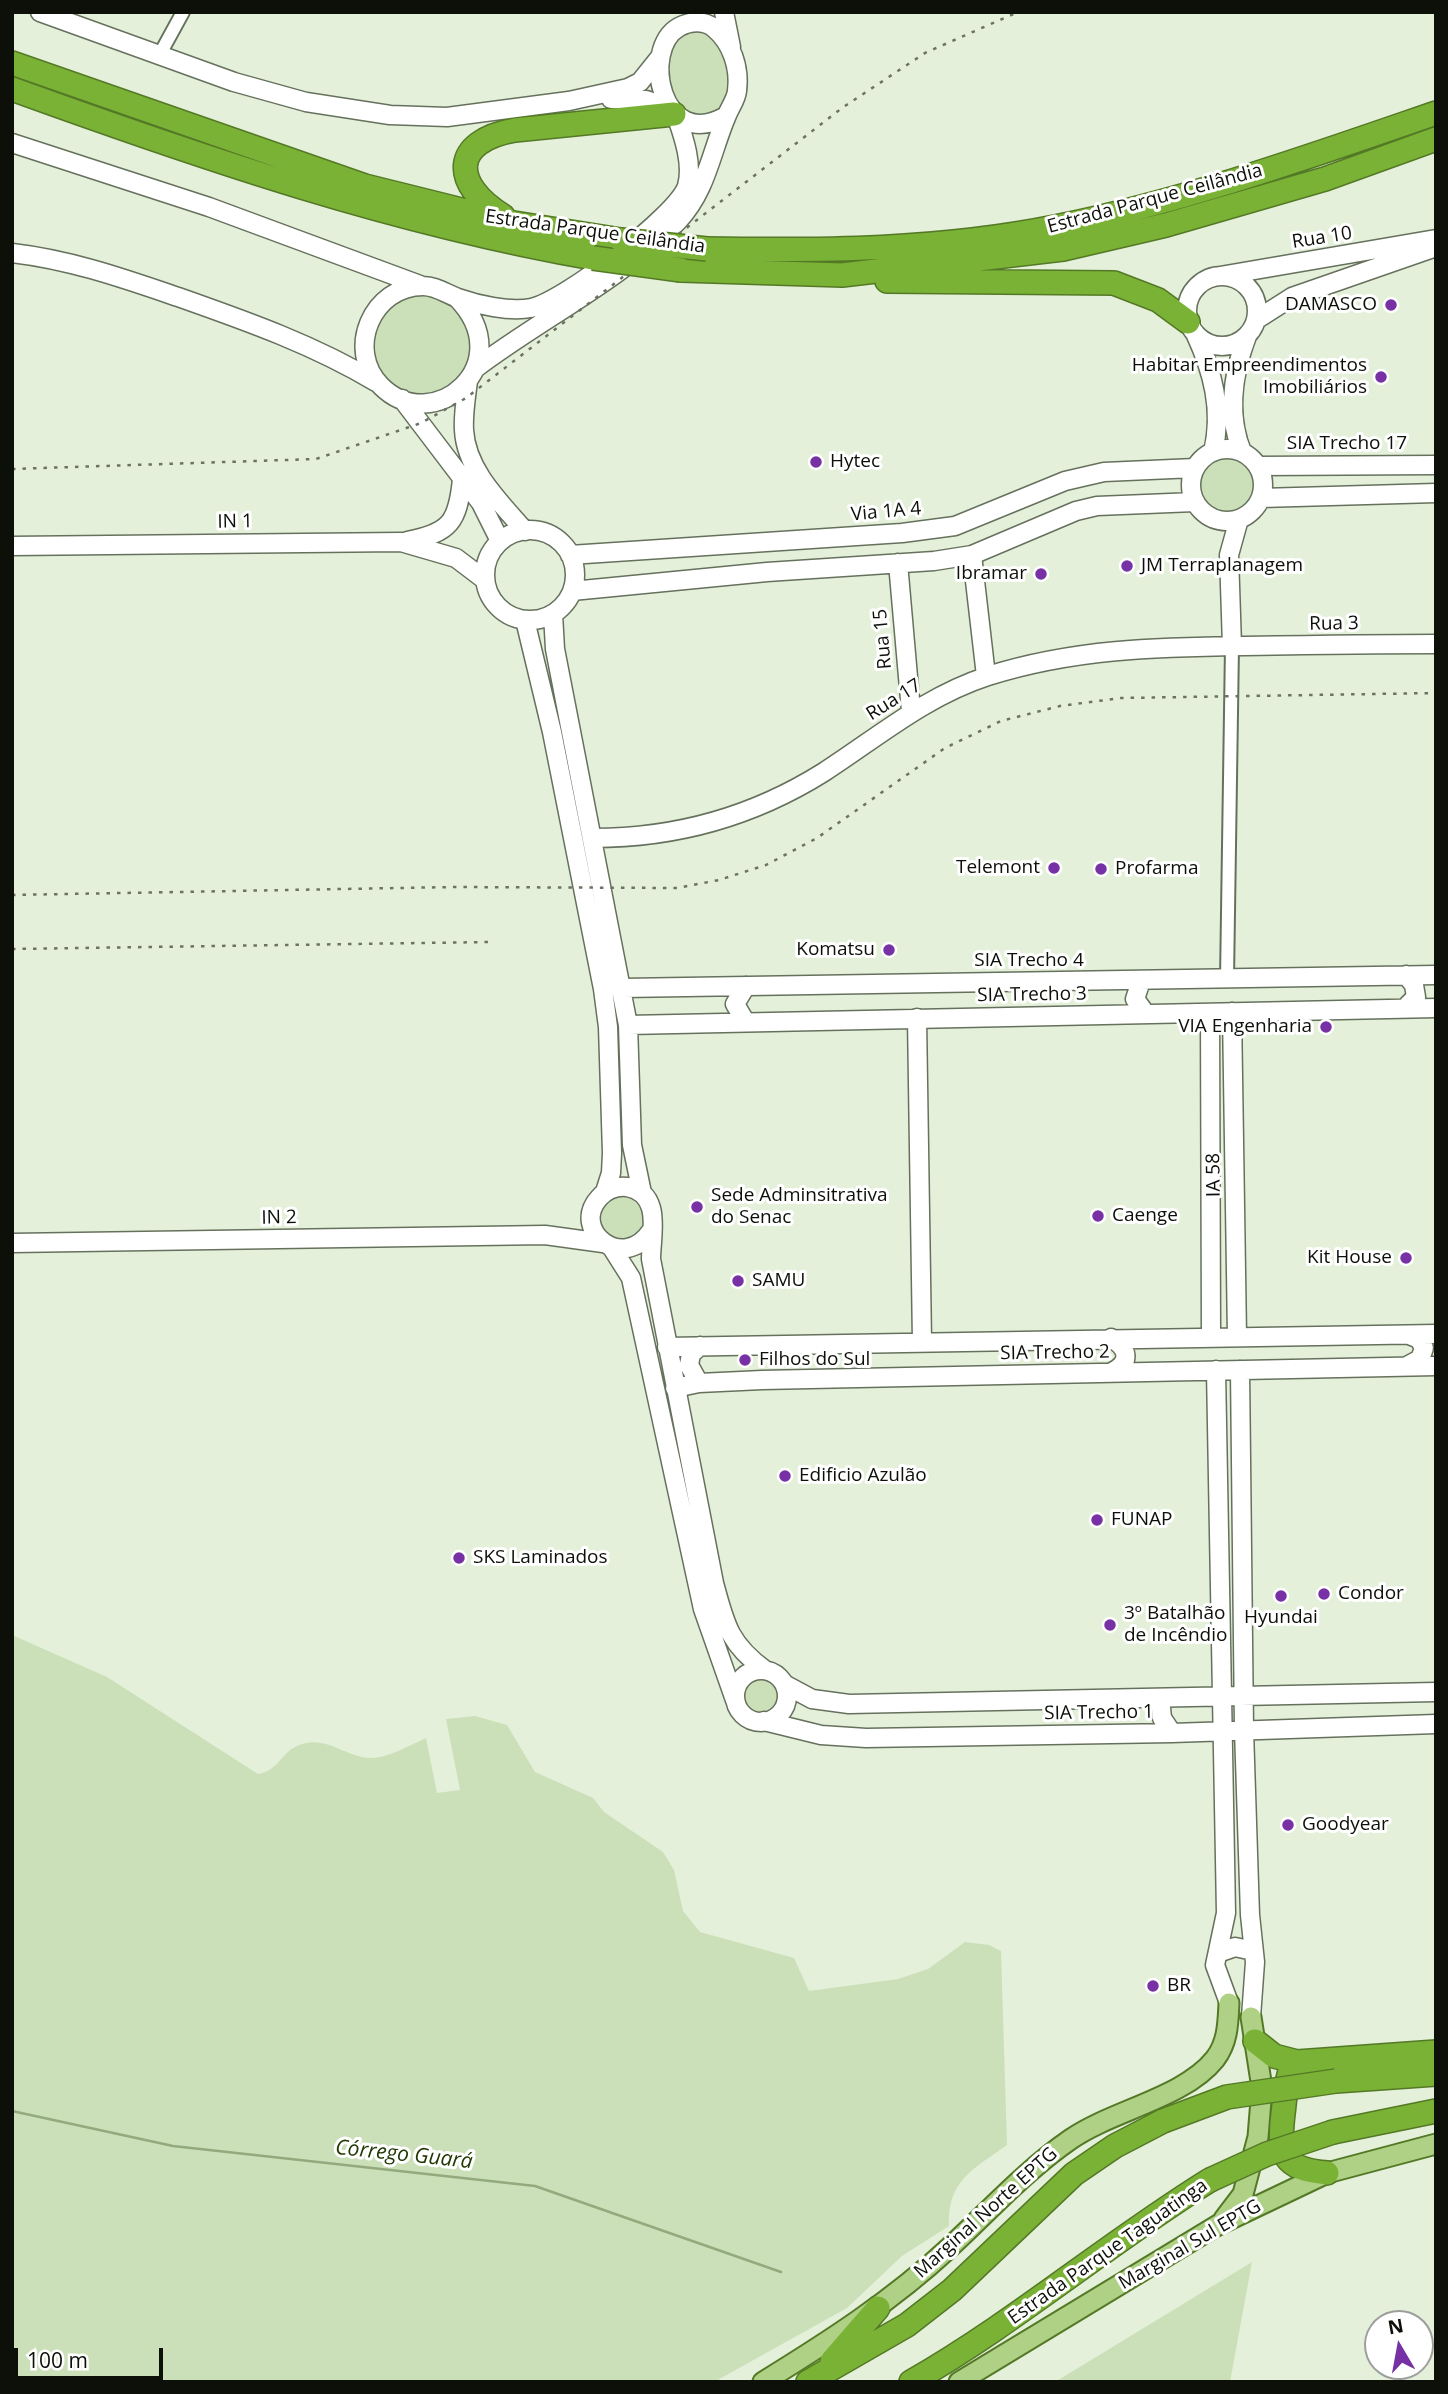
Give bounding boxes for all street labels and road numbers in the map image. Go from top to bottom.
street label: Estrada Parque Ceilândia [1045,159,1265,239]
street label: Estrada Parque Ceilândia [484,205,706,259]
street label: Rua 10 [1290,222,1354,254]
street label: SIA Trecho 17 [1287,433,1407,455]
street label: Via 1A 4 [850,498,922,526]
street label: IN 1 [217,510,253,534]
street label: Rua 15 [869,608,897,670]
street label: Rua 3 [1309,612,1359,636]
street label: Rua 17 [862,674,926,726]
street label: SIA Trecho 4 [974,950,1084,972]
street label: SIA Trecho 3 [977,983,1087,1007]
street label: IA 58 [1202,1153,1226,1197]
street label: IN 2 [261,1206,297,1230]
street label: SIA Trecho 2 [1000,1341,1110,1365]
street label: SIA Trecho 1 [1044,1701,1154,1725]
street label: Marginal Norte EPTG [910,2143,1062,2283]
street label: Estrada Parque Taguatinga [1004,2174,1212,2330]
street label: Marginal Sul EPTG [1115,2195,1265,2295]

